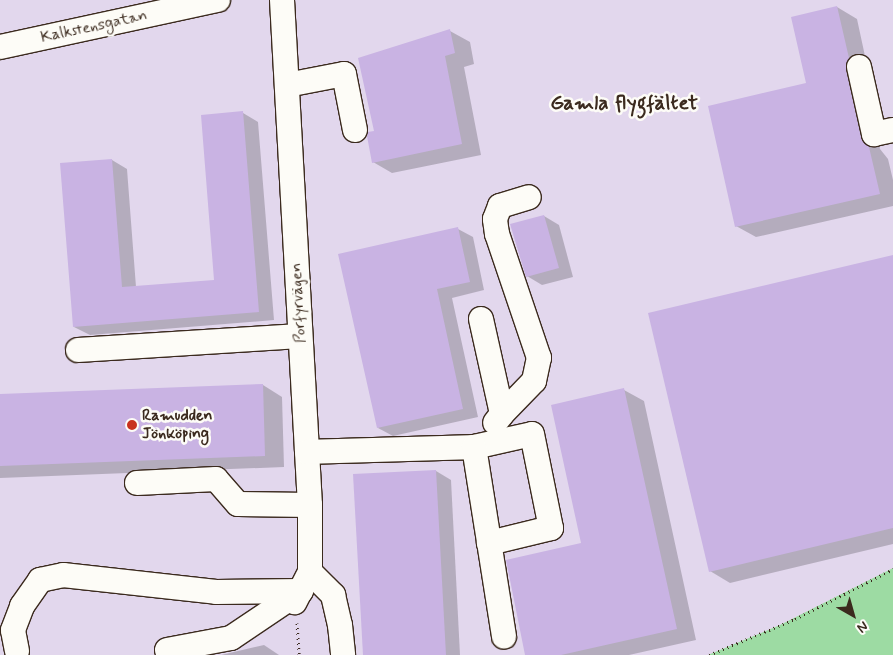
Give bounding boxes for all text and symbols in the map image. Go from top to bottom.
street label: Kalkstensgatan [39,6,149,48]
district label: Gamla flygfältet [550,90,698,116]
street label: Porfyrvägen [287,262,311,344]
place label: Ramudden Jönköping [142,406,213,444]
marker: Ramudden Jönköping [126,419,138,431]
north arrow [828,590,878,640]
text: N [853,617,871,637]

